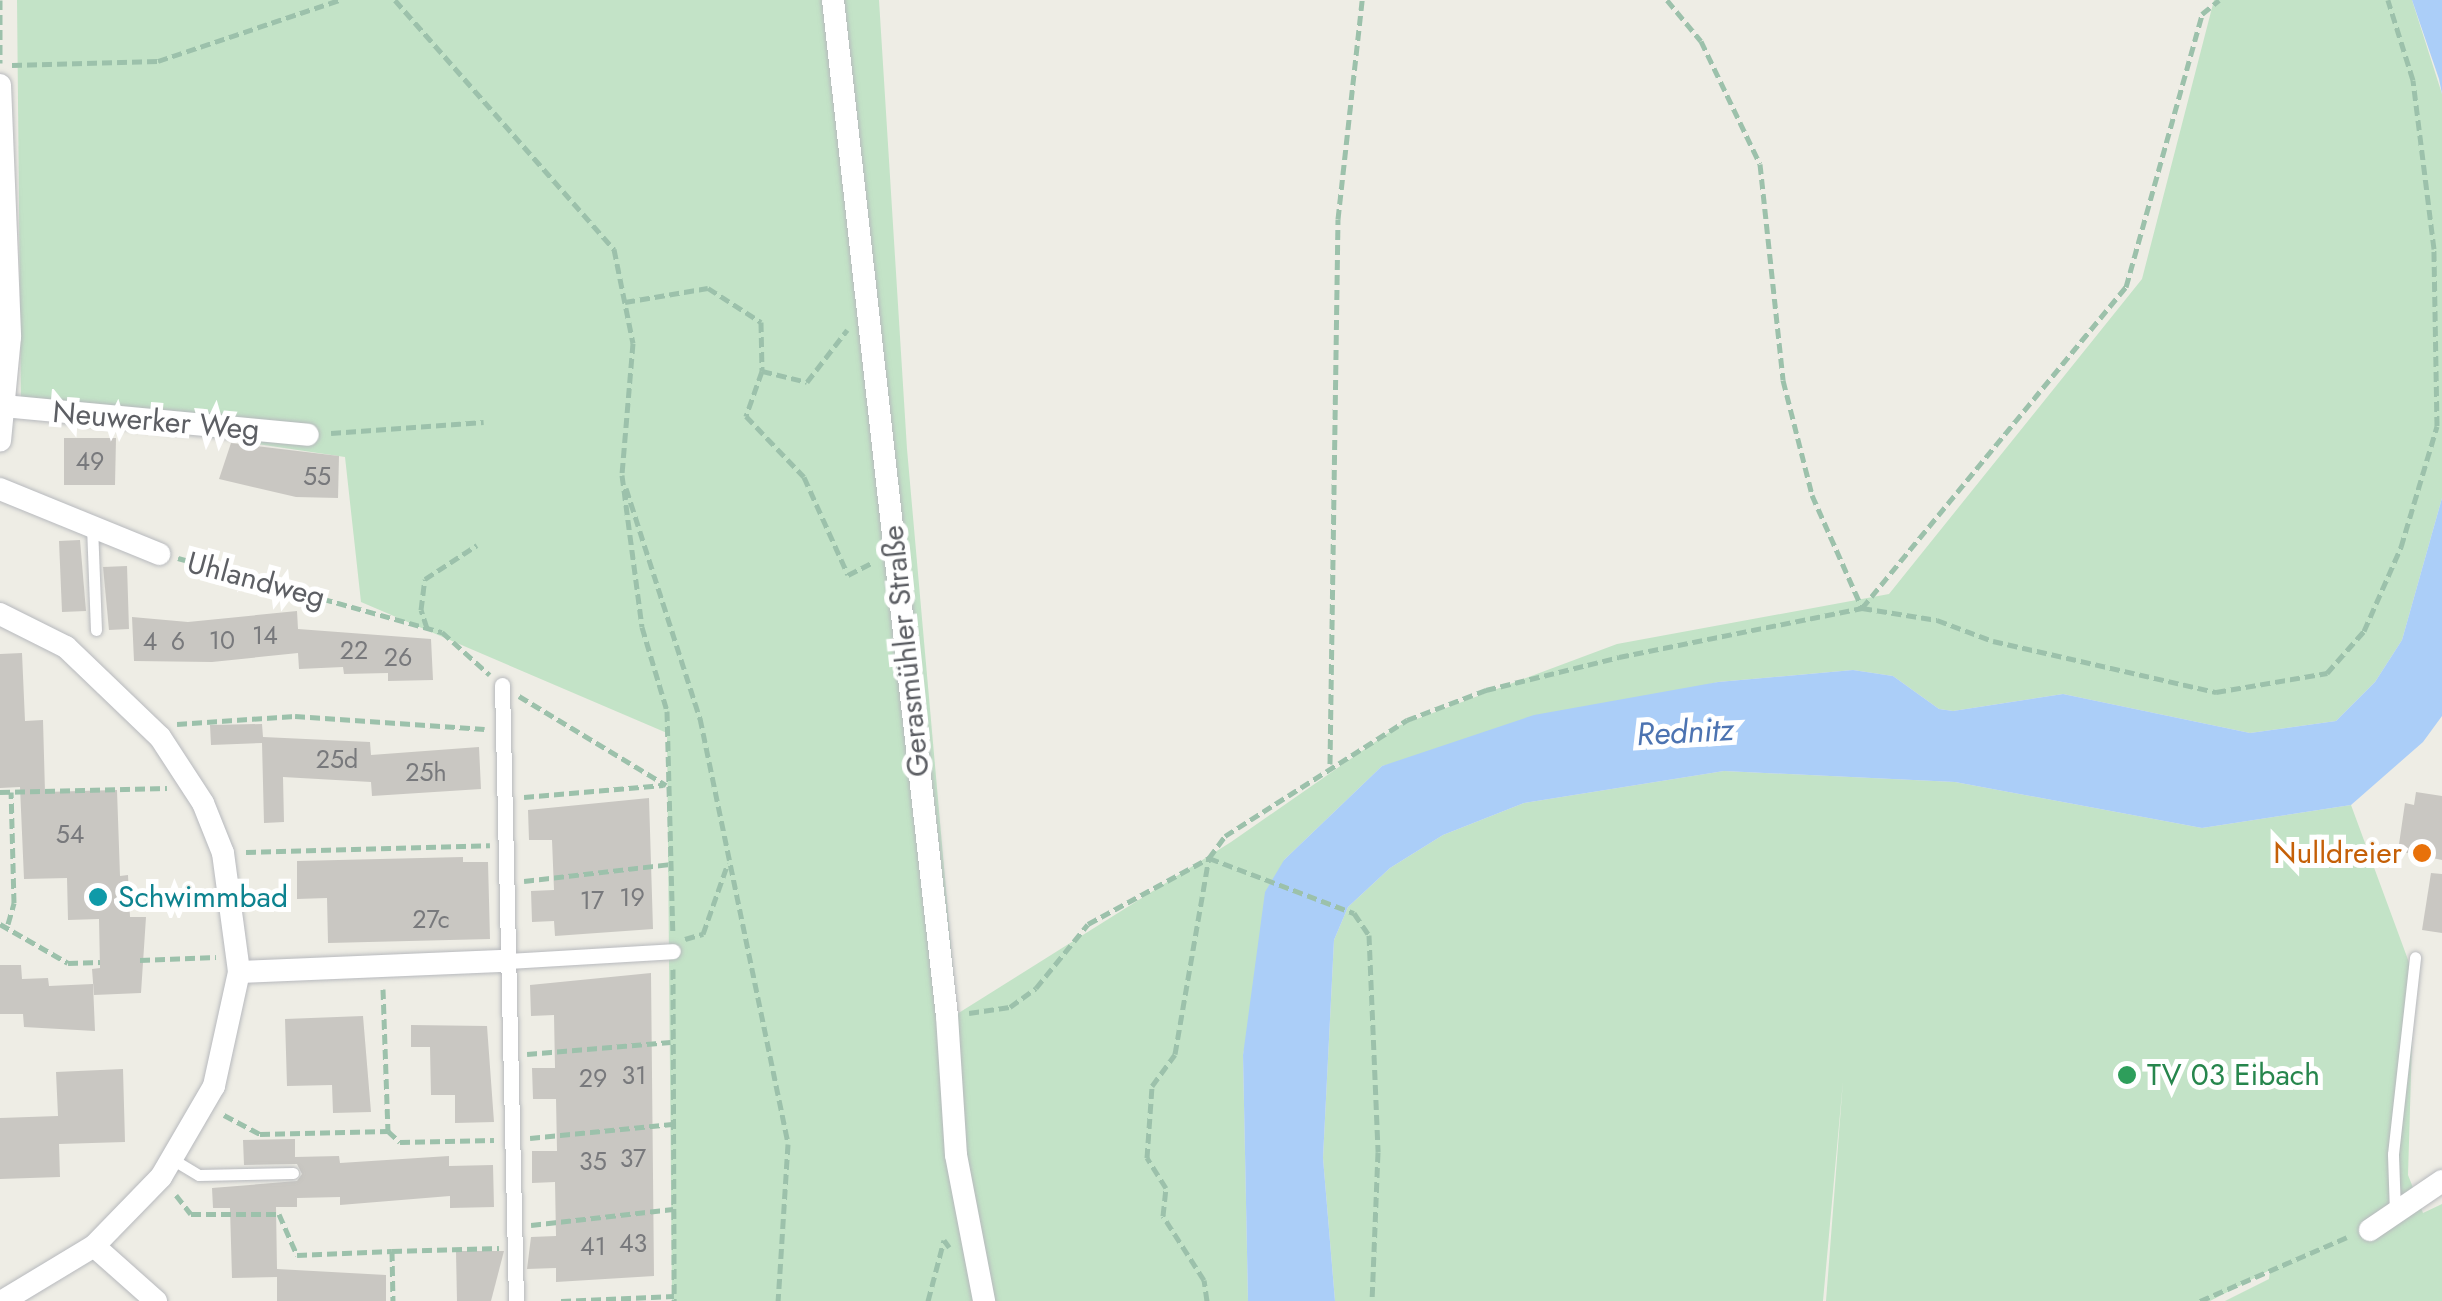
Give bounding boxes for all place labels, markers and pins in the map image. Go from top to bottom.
place label: Nulldreier [2273,835,2402,871]
marker: Nulldreier [2411,842,2433,864]
place label: Schwimmbad [118,879,288,915]
marker: Schwimmbad [87,886,109,908]
place label: TV 03 Eibach [2147,1057,2320,1093]
marker: TV 03 Eibach [2116,1064,2138,1086]

